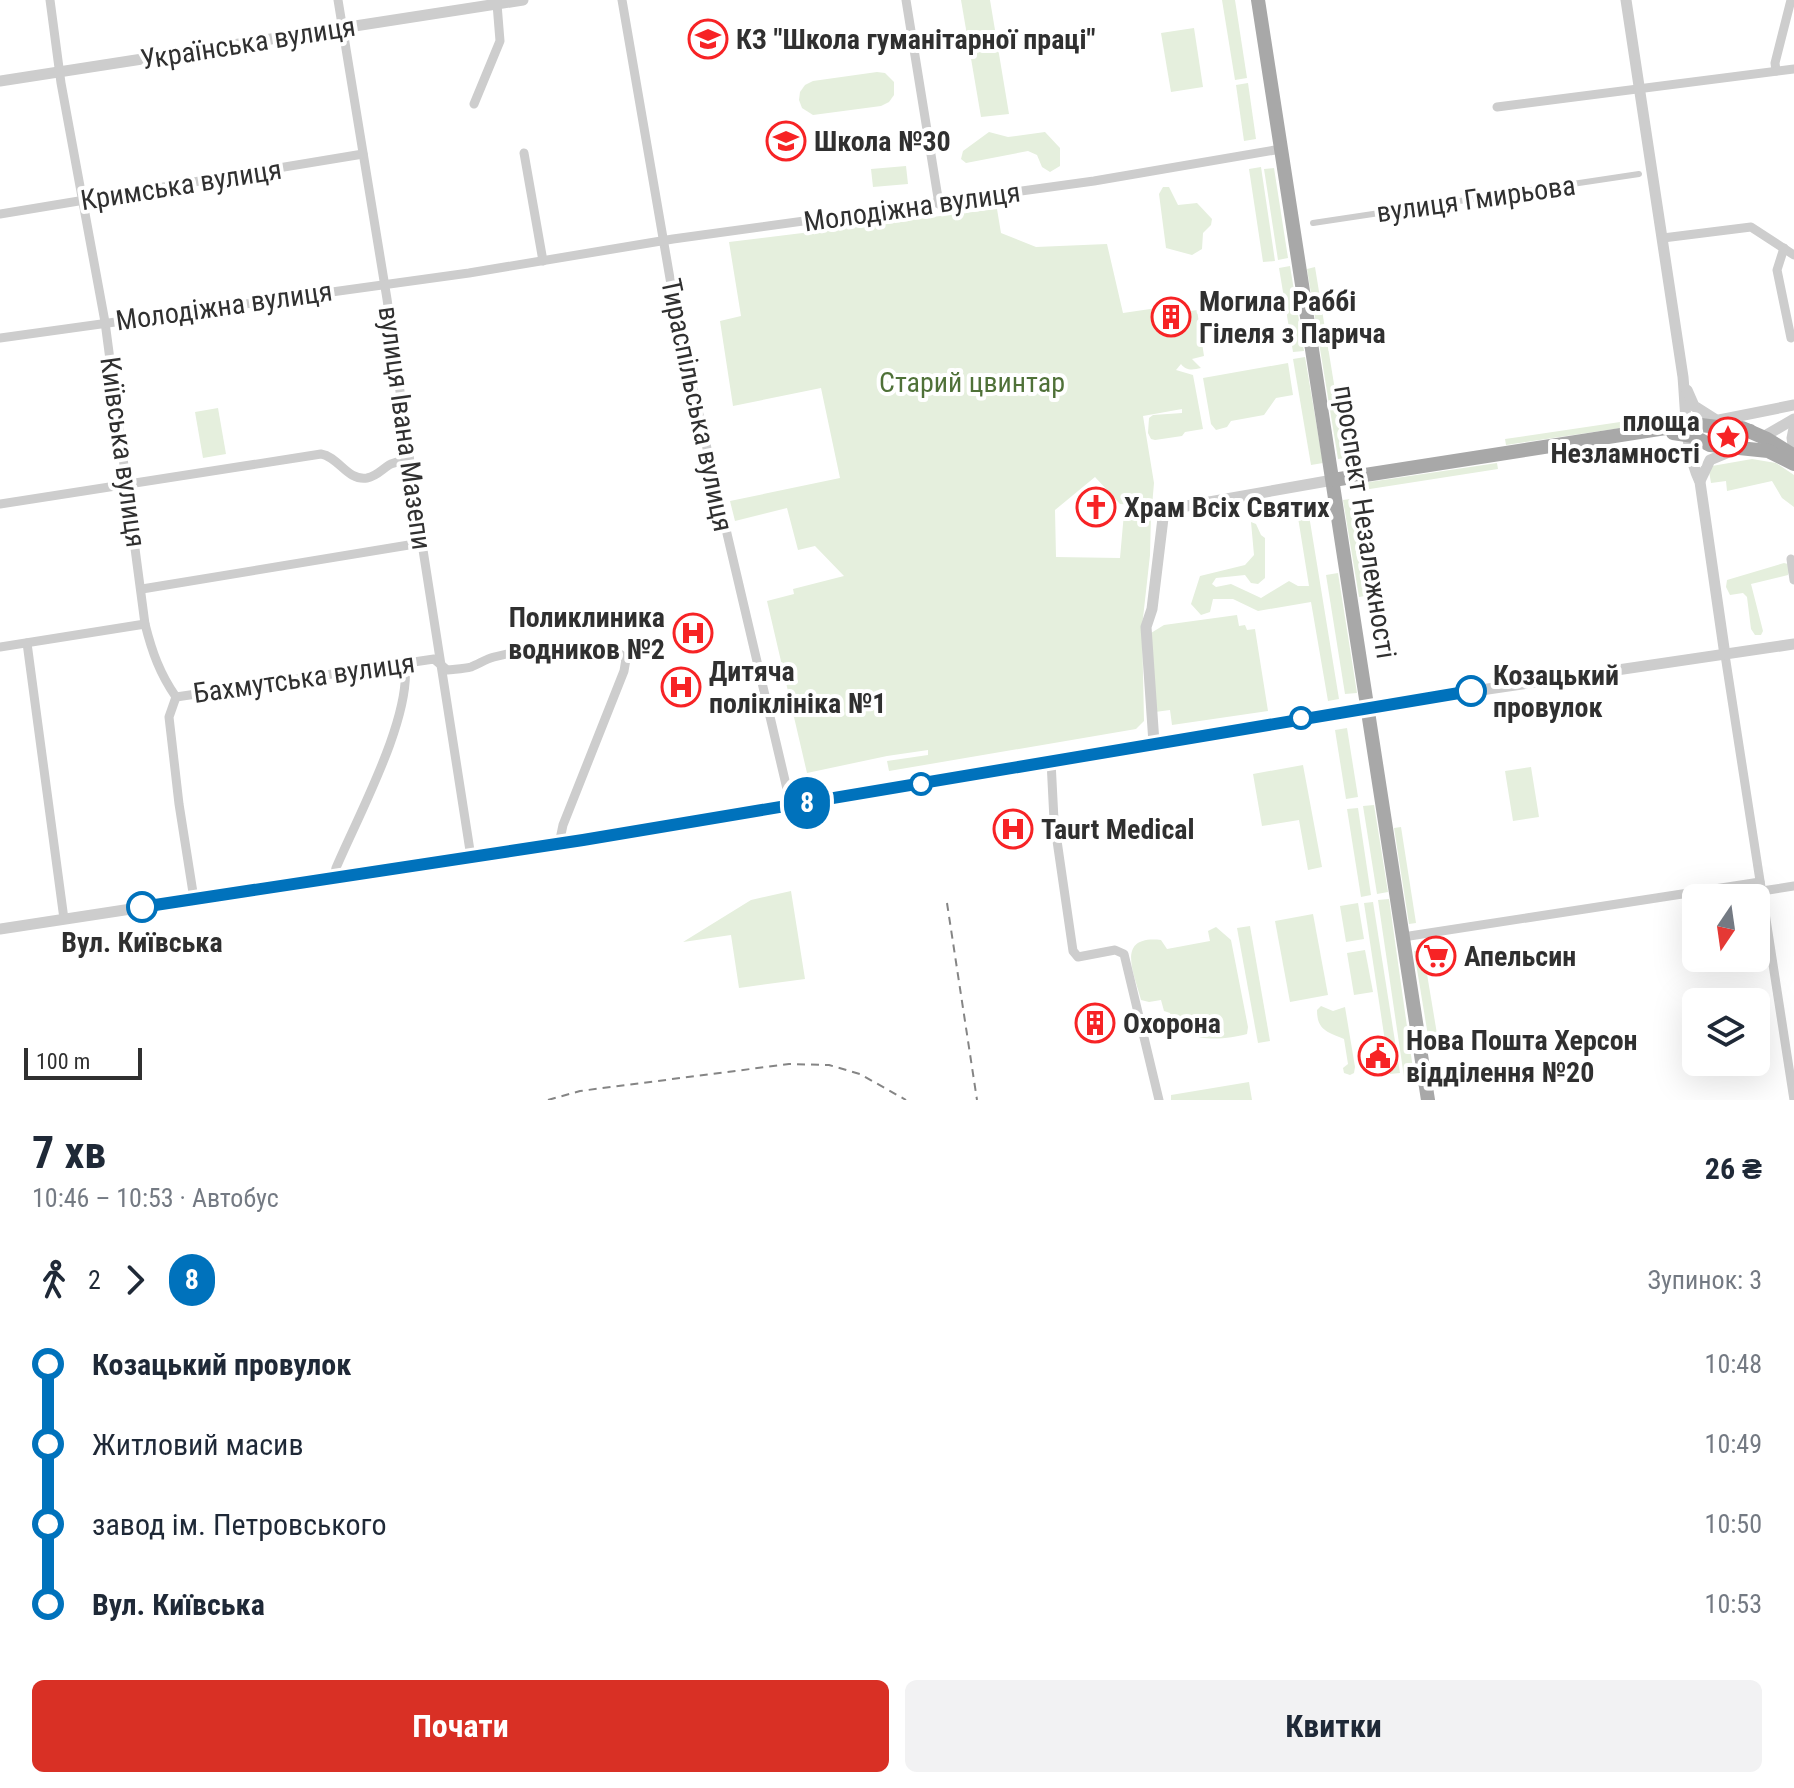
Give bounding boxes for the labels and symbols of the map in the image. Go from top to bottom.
street label: Українська вулиця [138,10,358,76]
school or university icon: КЗ "Школа гуманітарної праці" [687,18,729,60]
place label: КЗ "Школа гуманітарної праці" [736,23,1096,56]
school or university icon: Школа №30 [765,120,807,162]
place label: Школа №30 [814,125,951,158]
street label: Кримська вулиця [78,153,284,217]
street label: вулиця Гмирьова [1374,169,1578,229]
street label: Молодіжна вулиця [802,175,1022,239]
street label: Молодіжна вулиця [114,274,334,338]
street label: Тираспільська вулиця [654,276,740,534]
place label: Могила Раббі Гілеля з Парича [1199,285,1386,350]
building icon: Могила Раббі Гілеля з Парича [1150,296,1192,338]
street label: вулиця Івана Мазепи [372,304,438,552]
street label: Київська вулиця [93,355,153,549]
park label: Старий цвинтар [879,366,1065,399]
street label: проспект Незалежності [1327,383,1403,661]
place label: площа Незламності [1550,405,1700,470]
place icon: площа Незламності [1707,416,1749,458]
church icon: Храм Всіх Святих [1075,486,1117,528]
place label: Храм Всіх Святих [1124,491,1330,524]
place label: Поликлиника водников №2 [508,601,665,666]
hospital icon: Поликлиника водников №2 [672,612,714,654]
street label: Бахмутська вулиця [191,646,417,710]
place label: Дитяча поліклініка №1 [709,655,886,720]
place label: Козацький провулок [1493,659,1619,724]
hospital icon: Дитяча поліклініка №1 [660,666,702,708]
marker: Козацький провулок [1456,676,1486,706]
unlabelled marker [1290,707,1312,729]
unlabelled marker [910,773,932,795]
line badge: 8 [781,777,833,829]
hospital icon: Taurt Medical [992,808,1034,850]
place label: Taurt Medical [1041,813,1195,846]
north arrow [1682,884,1770,972]
marker: Вул. Київська [127,892,157,922]
place label: Вул. Київська [61,926,223,959]
supermarket icon: Апельсин [1415,935,1457,977]
place label: Апельсин [1464,940,1576,973]
building icon: Охорона [1074,1002,1116,1044]
place label: Охорона [1123,1007,1221,1040]
place label: Нова Пошта Херсон відділення №20 [1406,1024,1638,1089]
public building icon: Нова Пошта Херсон відділення №20 [1357,1035,1399,1077]
scale bar [24,1044,142,1080]

